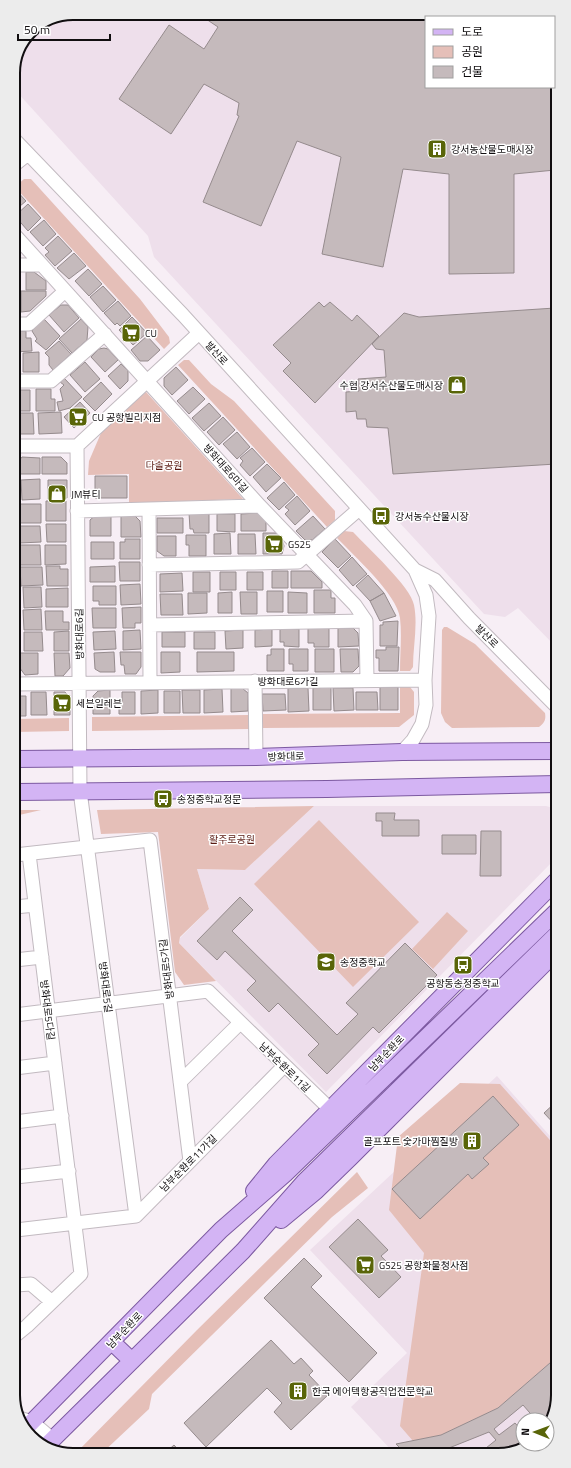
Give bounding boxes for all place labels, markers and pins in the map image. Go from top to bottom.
building icon: 강서농산물도매시장 [426,138,448,160]
place label: 강서농산물도매시장 [451,142,534,157]
supermarket icon: CU [120,322,142,344]
place label: CU [145,326,157,341]
shop icon: 수협 강서수산물도매시장 [446,374,468,396]
place label: 수협 강서수산물도매시장 [340,378,443,393]
supermarket icon: CU 공항빌리지점 [67,406,89,428]
place label: CU 공항빌리지점 [92,410,161,425]
shop icon: JM뷰티 [46,483,68,505]
place label: JM뷰티 [71,487,101,502]
bus stop icon: 강서농수산물시장 [370,505,392,527]
place label: 강서농수산물시장 [395,509,469,524]
supermarket icon: GS25 [263,533,285,555]
place label: GS25 [288,537,311,552]
supermarket icon: 세븐일레븐 [51,692,73,714]
place label: 세븐일레븐 [76,696,122,711]
bus stop icon: 송정중학교정문 [152,788,174,810]
place label: 송정중학교정문 [177,792,241,807]
school or university icon: 송정중학교 [315,951,337,973]
bus stop icon: 공항동송정중학교 [452,954,474,976]
place label: 송정중학교 [340,955,386,970]
place label: 공항동송정중학교 [426,976,500,991]
building icon: 골프포트 숯가마찜질방 [461,1130,483,1152]
place label: 골프포트 숯가마찜질방 [364,1134,458,1149]
supermarket icon: GS25 공항화물청사점 [354,1254,376,1276]
place label: GS25 공항화물청사점 [379,1258,468,1273]
building icon: 한국 에어텍항공직업전문학교 [287,1380,309,1402]
place label: 한국 에어텍항공직업전문학교 [312,1384,434,1399]

